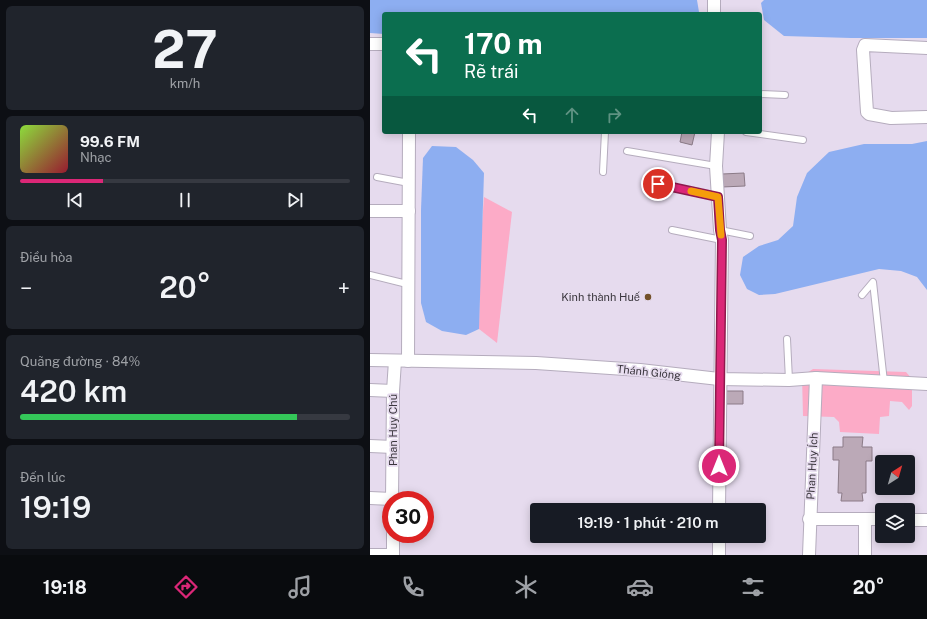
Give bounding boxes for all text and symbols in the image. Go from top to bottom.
text: 27 [152,19,218,80]
text: 170 m [464,27,543,60]
icon: left [398,28,450,80]
text: Rẽ trái [464,61,518,82]
text: km/h [170,76,200,91]
icon: left [519,104,541,126]
icon: ahead [561,104,583,126]
icon: right [603,104,625,126]
text: 99.6 FM [80,133,140,150]
text: Nhạc [80,150,112,165]
pin [641,167,675,201]
icon: arrive [647,173,669,195]
icon: previous [64,189,86,211]
icon: pause [174,189,196,211]
icon: next [284,189,306,211]
text: Điều hòa [20,250,72,265]
text: 20° [159,269,211,305]
text: − [20,275,32,301]
text: + [338,275,350,301]
place label: Kinh thành Huế [561,291,640,303]
marker: Kinh thành Huế [643,292,653,302]
text: Quãng đường · 84% [20,354,140,369]
street label: Thánh Gióng [616,363,682,381]
text: 420 km [20,373,127,409]
street label: Phan Huy Chú [387,394,399,466]
street label: Phan Huy Ích [803,432,820,500]
position arrow [698,445,740,487]
north arrow [875,455,915,495]
map controls [875,455,915,543]
text: Đến lúc [20,470,66,485]
text: 19:19 [20,489,91,525]
speed limit sign: 30 [382,491,434,543]
button: layers [875,503,915,543]
text: 19:19 · 1 phút · 210 m [577,514,719,531]
icon: directions [172,573,200,601]
icon: music [286,573,314,601]
icon: phone [399,573,427,601]
icon: climate [512,573,540,601]
icon: car [626,573,654,601]
icon: filters [739,573,767,601]
text: 19:18 [43,577,87,598]
text: 20° [853,577,884,598]

